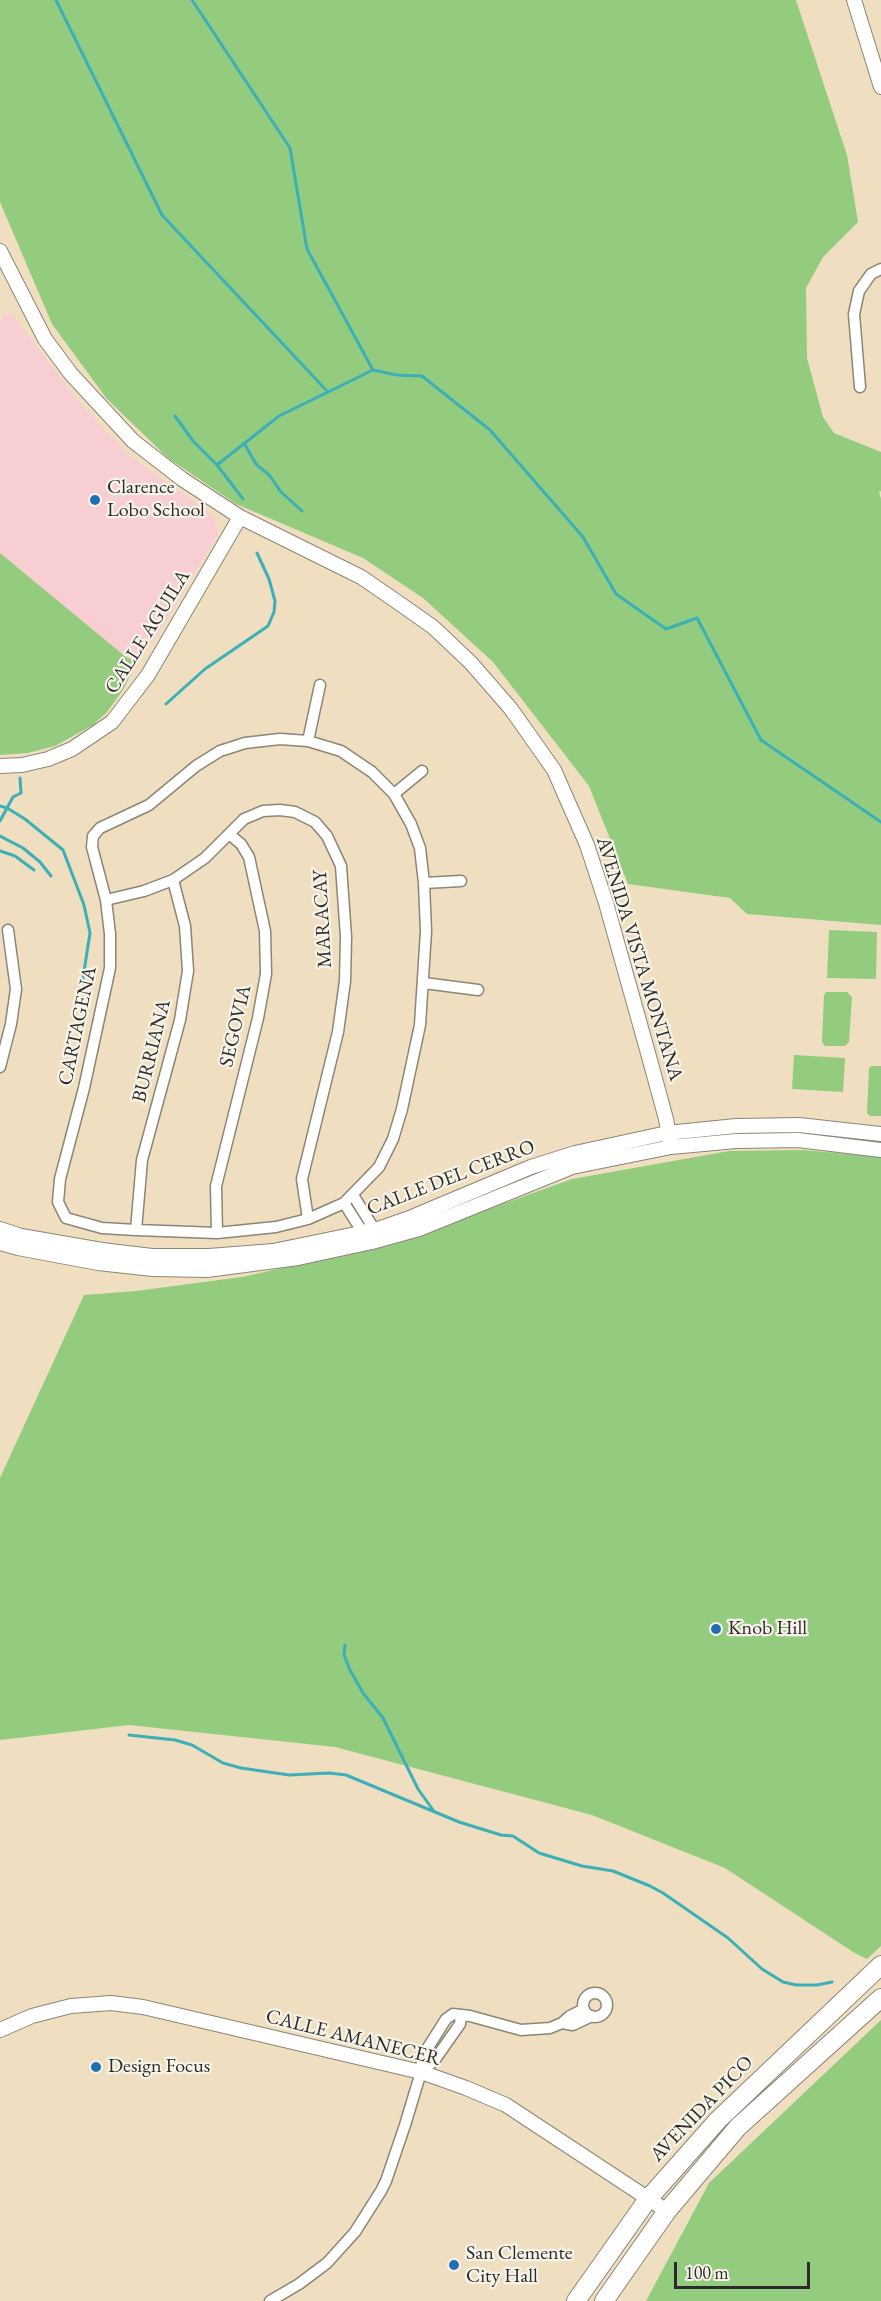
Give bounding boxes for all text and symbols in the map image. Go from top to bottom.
place label: Clarence Lobo School [107,476,205,523]
marker: Clarence Lobo School [88,493,102,507]
street label: CALLE AGUILA [100,566,196,698]
street label: AVENIDA VISTA MONTANA [590,834,688,1084]
street label: MARACAY [308,869,338,969]
street label: CARTAGENA [54,964,102,1088]
street label: SEGOVIA [215,982,257,1070]
street label: BURRIANA [128,997,176,1105]
street label: CALLE DEL CERRO [364,1135,538,1221]
place label: Knob Hill [728,1617,807,1641]
marker: Knob Hill [709,1622,723,1636]
street label: CALLE AMANECER [263,2005,443,2071]
street label: AVENIDA PICO [645,2051,759,2167]
place label: Design Focus [108,2055,210,2079]
marker: Design Focus [89,2060,103,2074]
place label: San Clemente City Hall [466,2242,573,2289]
scale bar [677,2250,814,2288]
marker: San Clemente City Hall [447,2258,461,2272]
text: 100 m [685,2261,729,2284]

